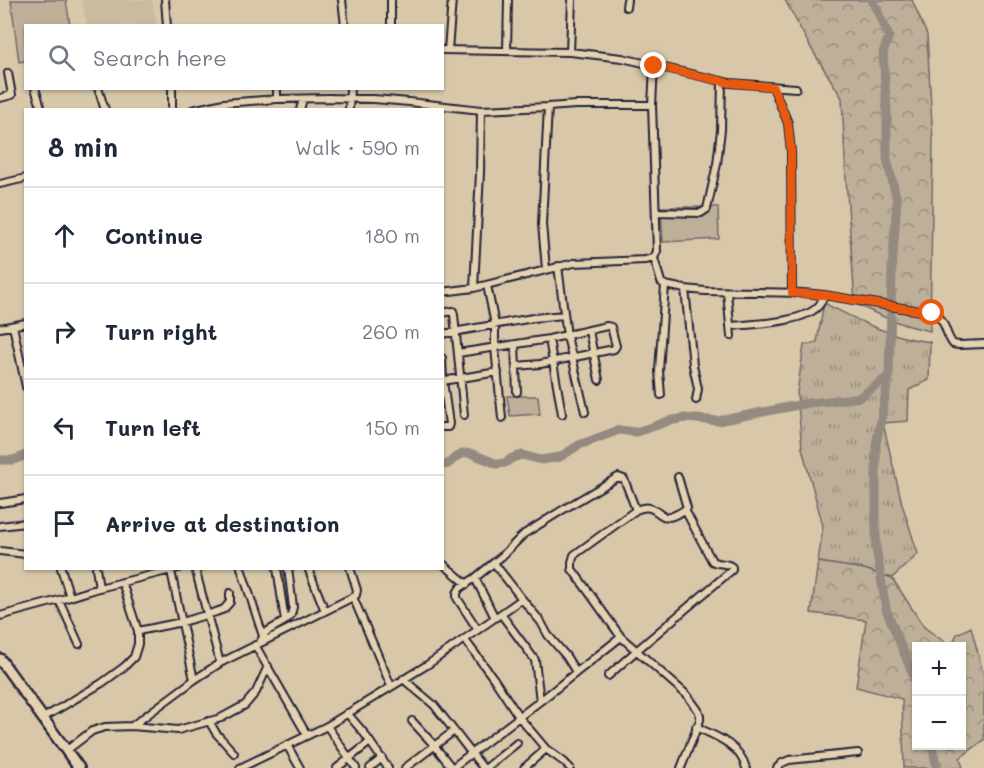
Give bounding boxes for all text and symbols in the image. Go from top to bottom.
search box [24,24,444,90]
icon: search [45,41,78,74]
text: Search here [93,43,227,72]
route end [640,52,666,78]
text: 8 min [48,130,118,164]
text: Walk · 590 m [295,134,420,160]
icon: ahead [48,219,81,252]
text: Continue [105,221,203,250]
text: 180 m [364,222,420,248]
route start [918,299,944,325]
icon: right [48,315,81,348]
text: Turn right [105,317,217,346]
text: 260 m [362,318,420,344]
icon: left [48,411,81,444]
text: Turn left [105,413,201,442]
text: 150 m [365,414,420,440]
icon: arrive [48,507,81,540]
text: Arrive at destination [105,509,340,538]
map controls [912,642,966,750]
button: + [912,642,966,696]
button: − [912,696,966,750]

